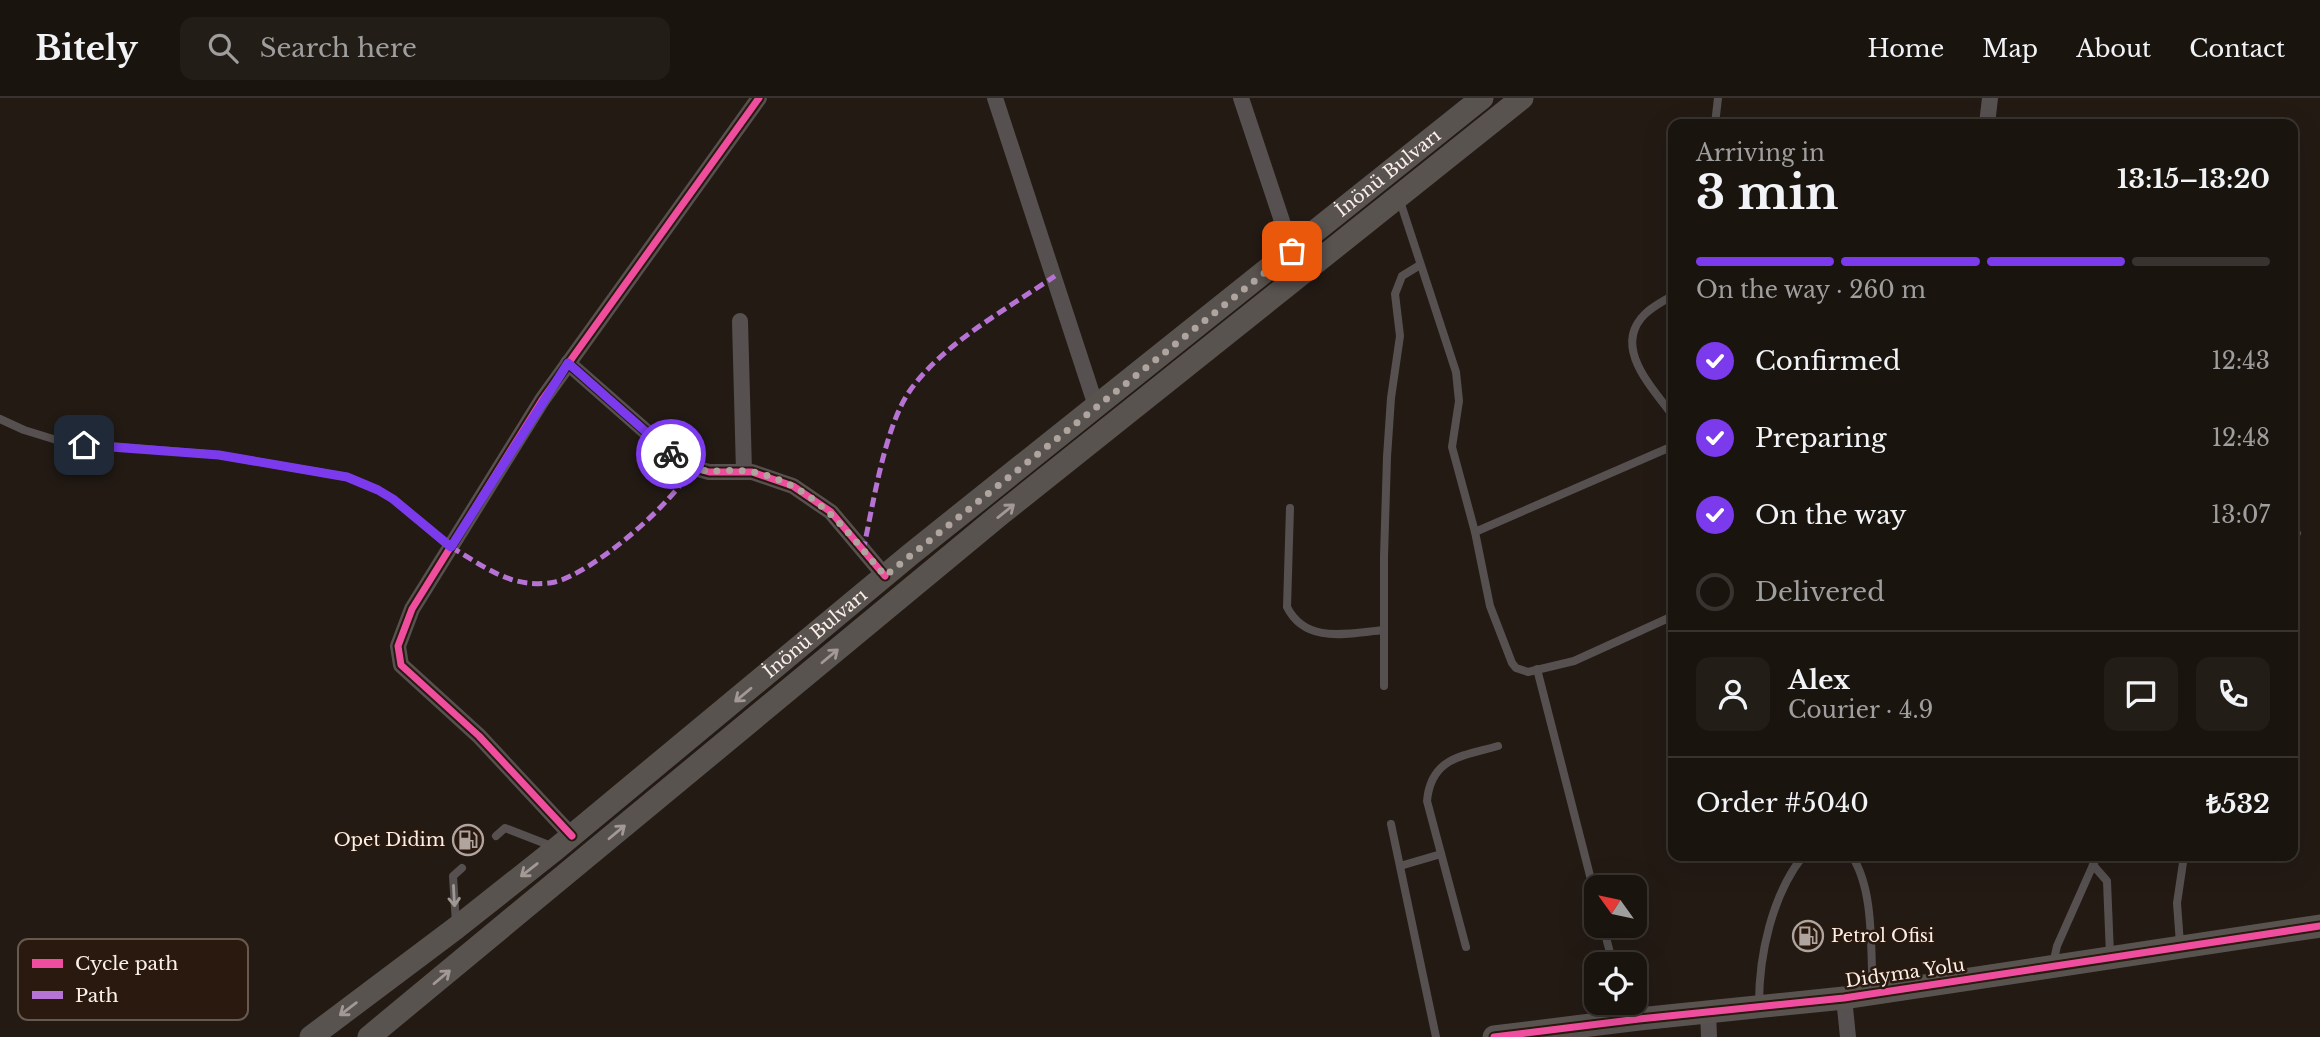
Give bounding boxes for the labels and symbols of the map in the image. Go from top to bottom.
street label: İnönü Bulvarı [1330,124,1445,222]
pin [1262,221,1322,281]
pin [54,415,114,475]
courier [636,419,706,489]
one-way arrow [996,503,1014,518]
street label: İnönü Bulvarı [758,584,872,683]
one-way arrow [821,648,839,663]
one-way arrow [734,687,752,703]
fuel station icon: Opet Didim [451,823,485,857]
one-way arrow [608,824,626,839]
place label: Opet Didim [334,829,445,851]
one-way arrow [520,863,539,878]
north arrow [1584,875,1647,938]
one-way arrow [448,884,461,907]
fuel station icon: Petrol Ofisi [1791,919,1825,953]
place label: Petrol Ofisi [1831,925,1934,947]
legend [18,939,248,1020]
text: Cycle path [75,952,178,975]
street label: Didyma Yolu [1844,954,1966,992]
one-way arrow [432,969,450,984]
text: Path [75,984,119,1007]
one-way arrow [340,1001,358,1016]

